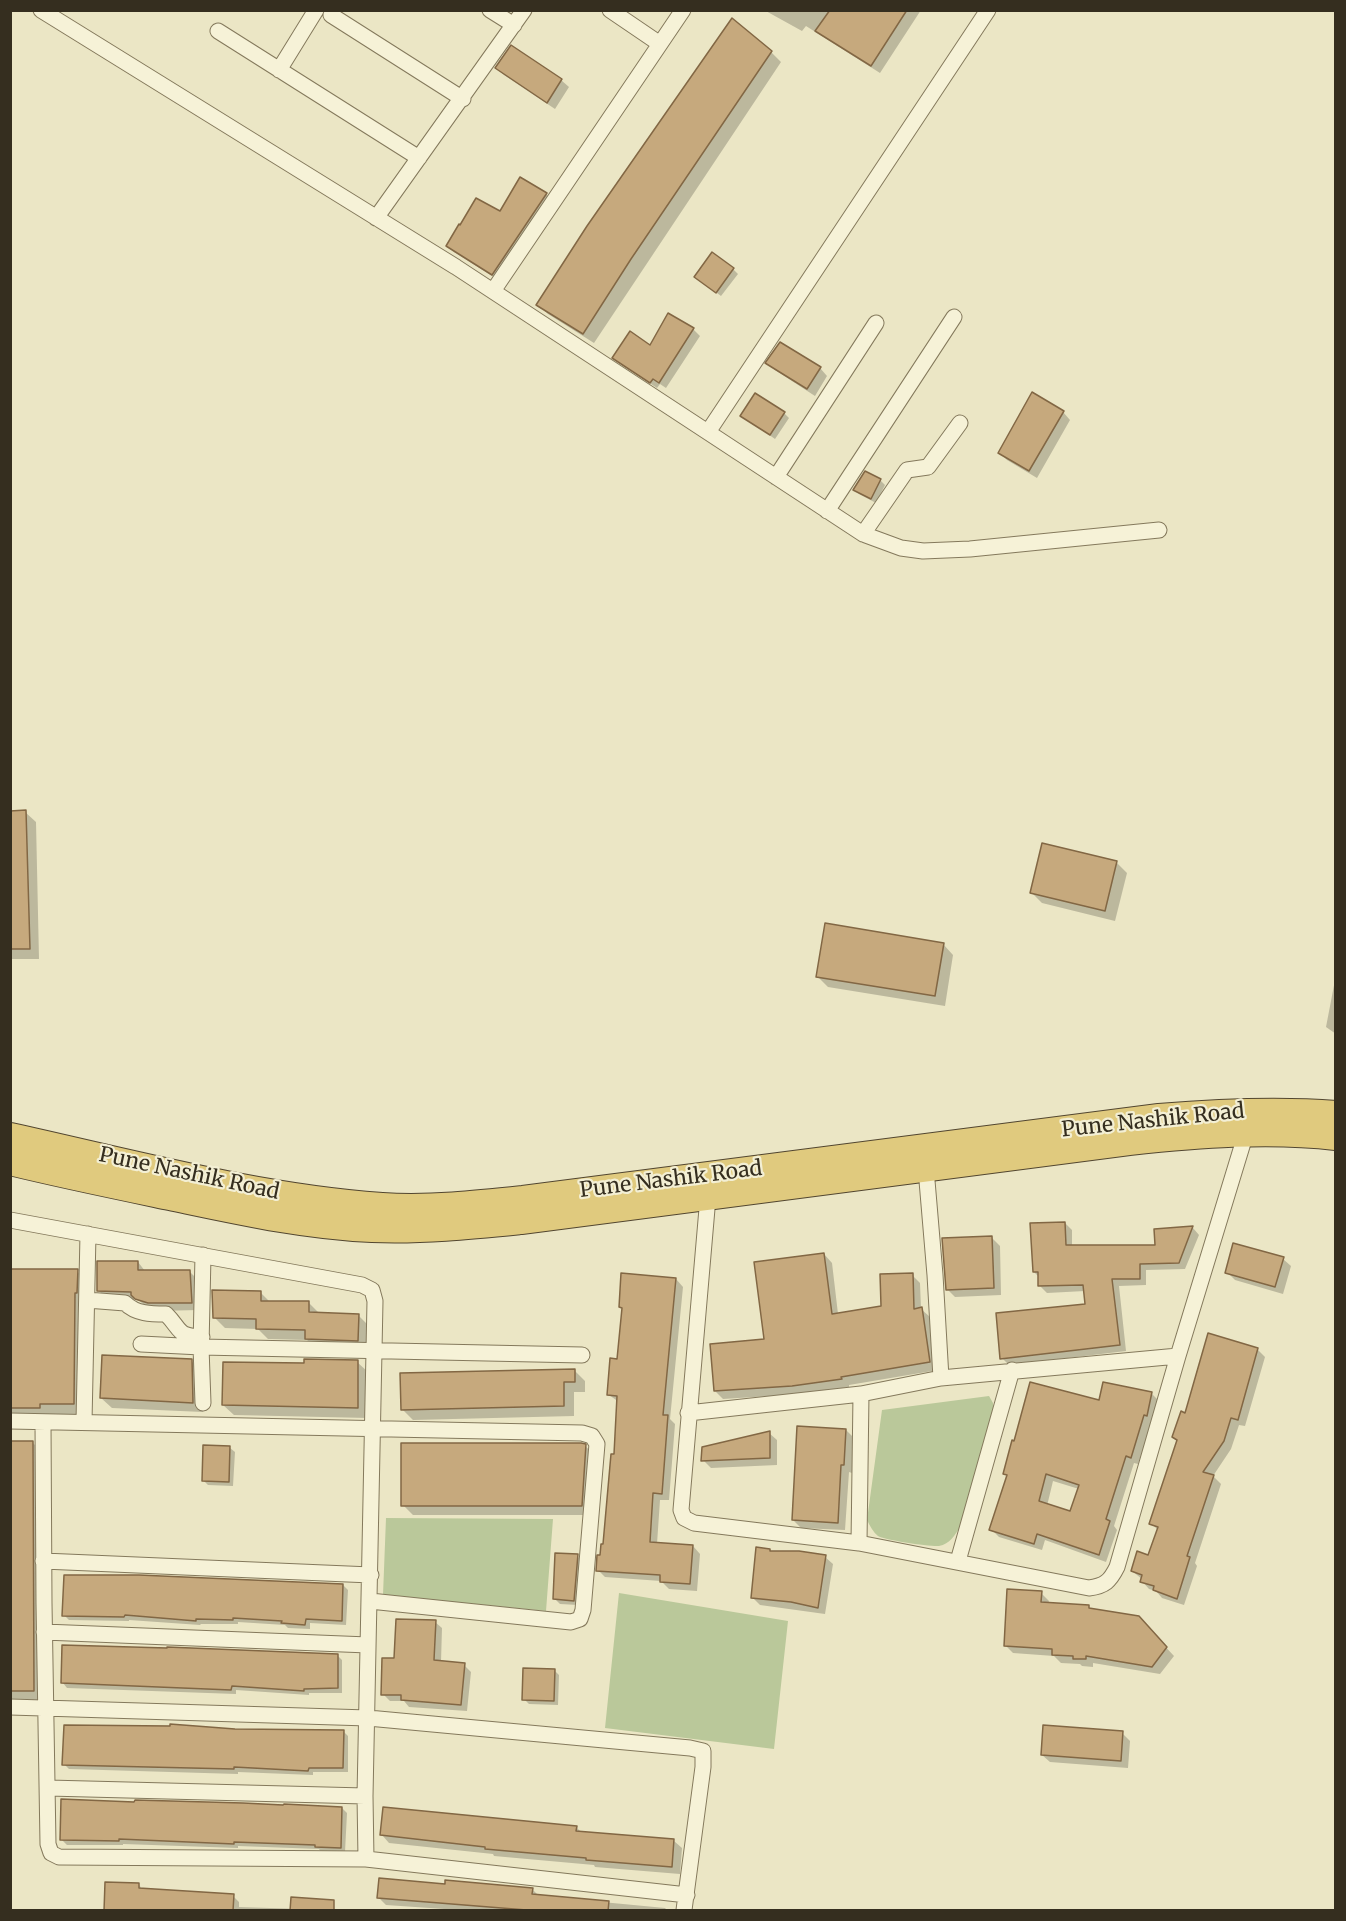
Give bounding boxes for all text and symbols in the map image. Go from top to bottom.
street label: Pune Nashik Road [1060,1099,1246,1143]
street label: Pune Nashik Road [97,1143,281,1205]
street label: Pune Nashik Road [578,1156,764,1204]

